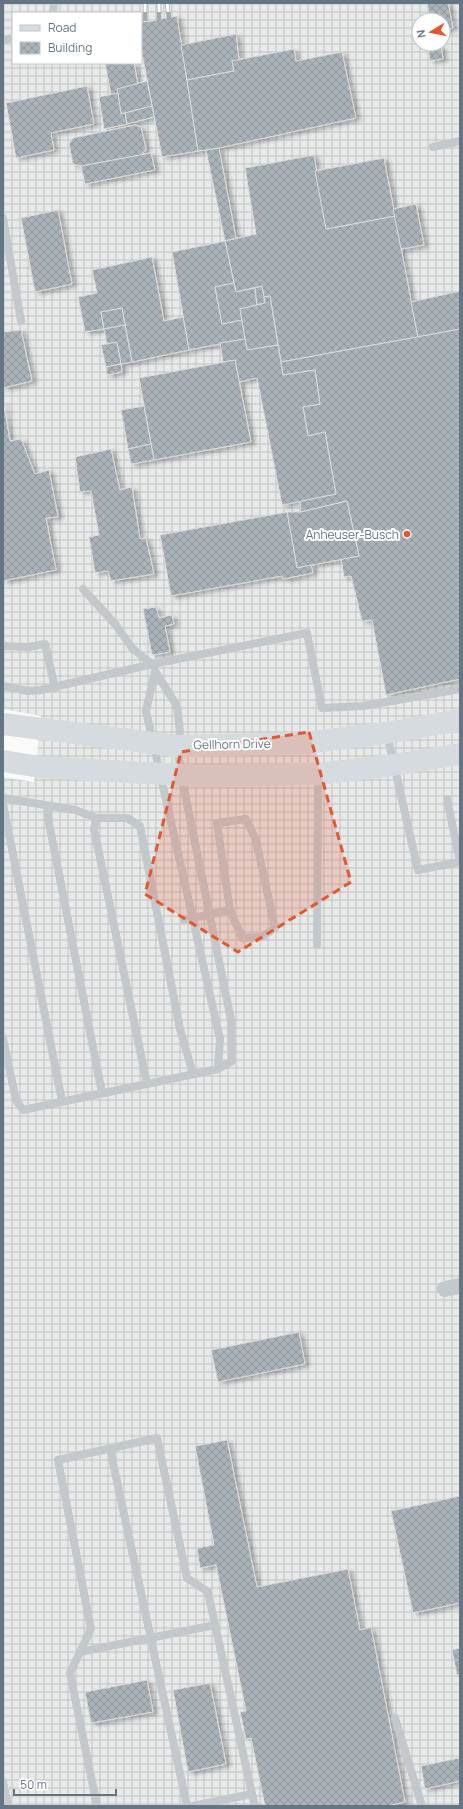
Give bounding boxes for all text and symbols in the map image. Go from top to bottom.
legend [12,12,142,64]
north arrow [411,12,451,52]
text: Road [48,19,76,36]
text: N [413,29,429,39]
text: Building [48,39,92,56]
place label: Anheuser-Busch [306,526,399,543]
marker: Anheuser-Busch [402,529,412,539]
street label: Gellhorn Drive [193,735,271,753]
scale bar [14,1771,116,1797]
text: 50 m [20,1776,47,1793]

